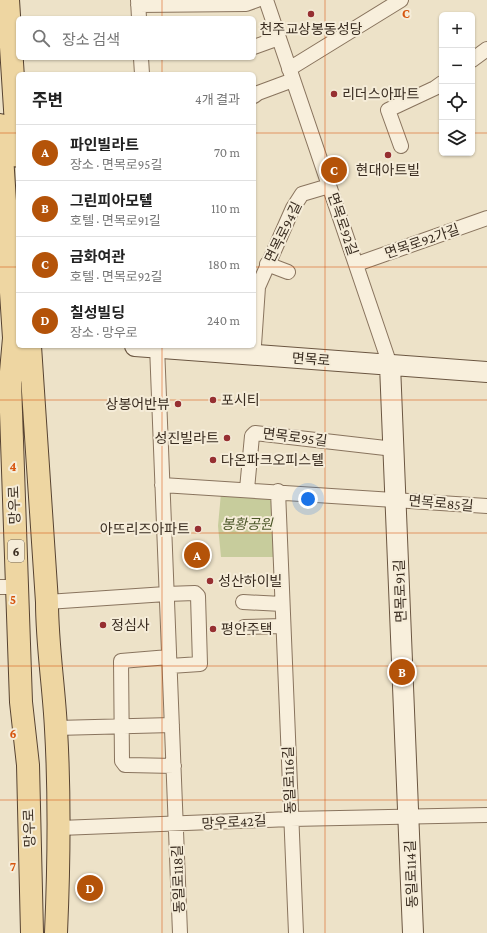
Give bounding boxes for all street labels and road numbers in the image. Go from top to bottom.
street label: 면목로92길 [325,191,361,257]
street label: 면목로94길 [261,199,305,265]
street label: 면목로92가길 [383,221,461,261]
street label: 면목로 [291,350,331,368]
street label: 면목로95길 [262,425,328,449]
street label: 망우로 [5,485,23,525]
street label: 면목로85길 [408,492,474,514]
road number: 6 [8,540,24,562]
street label: 면목로91길 [391,559,409,623]
street label: 동일로116길 [280,746,298,814]
street label: 망우로 [20,808,38,848]
street label: 망우로42길 [201,812,267,832]
street label: 동일로114길 [402,840,420,908]
street label: 동일로118길 [169,845,187,913]

